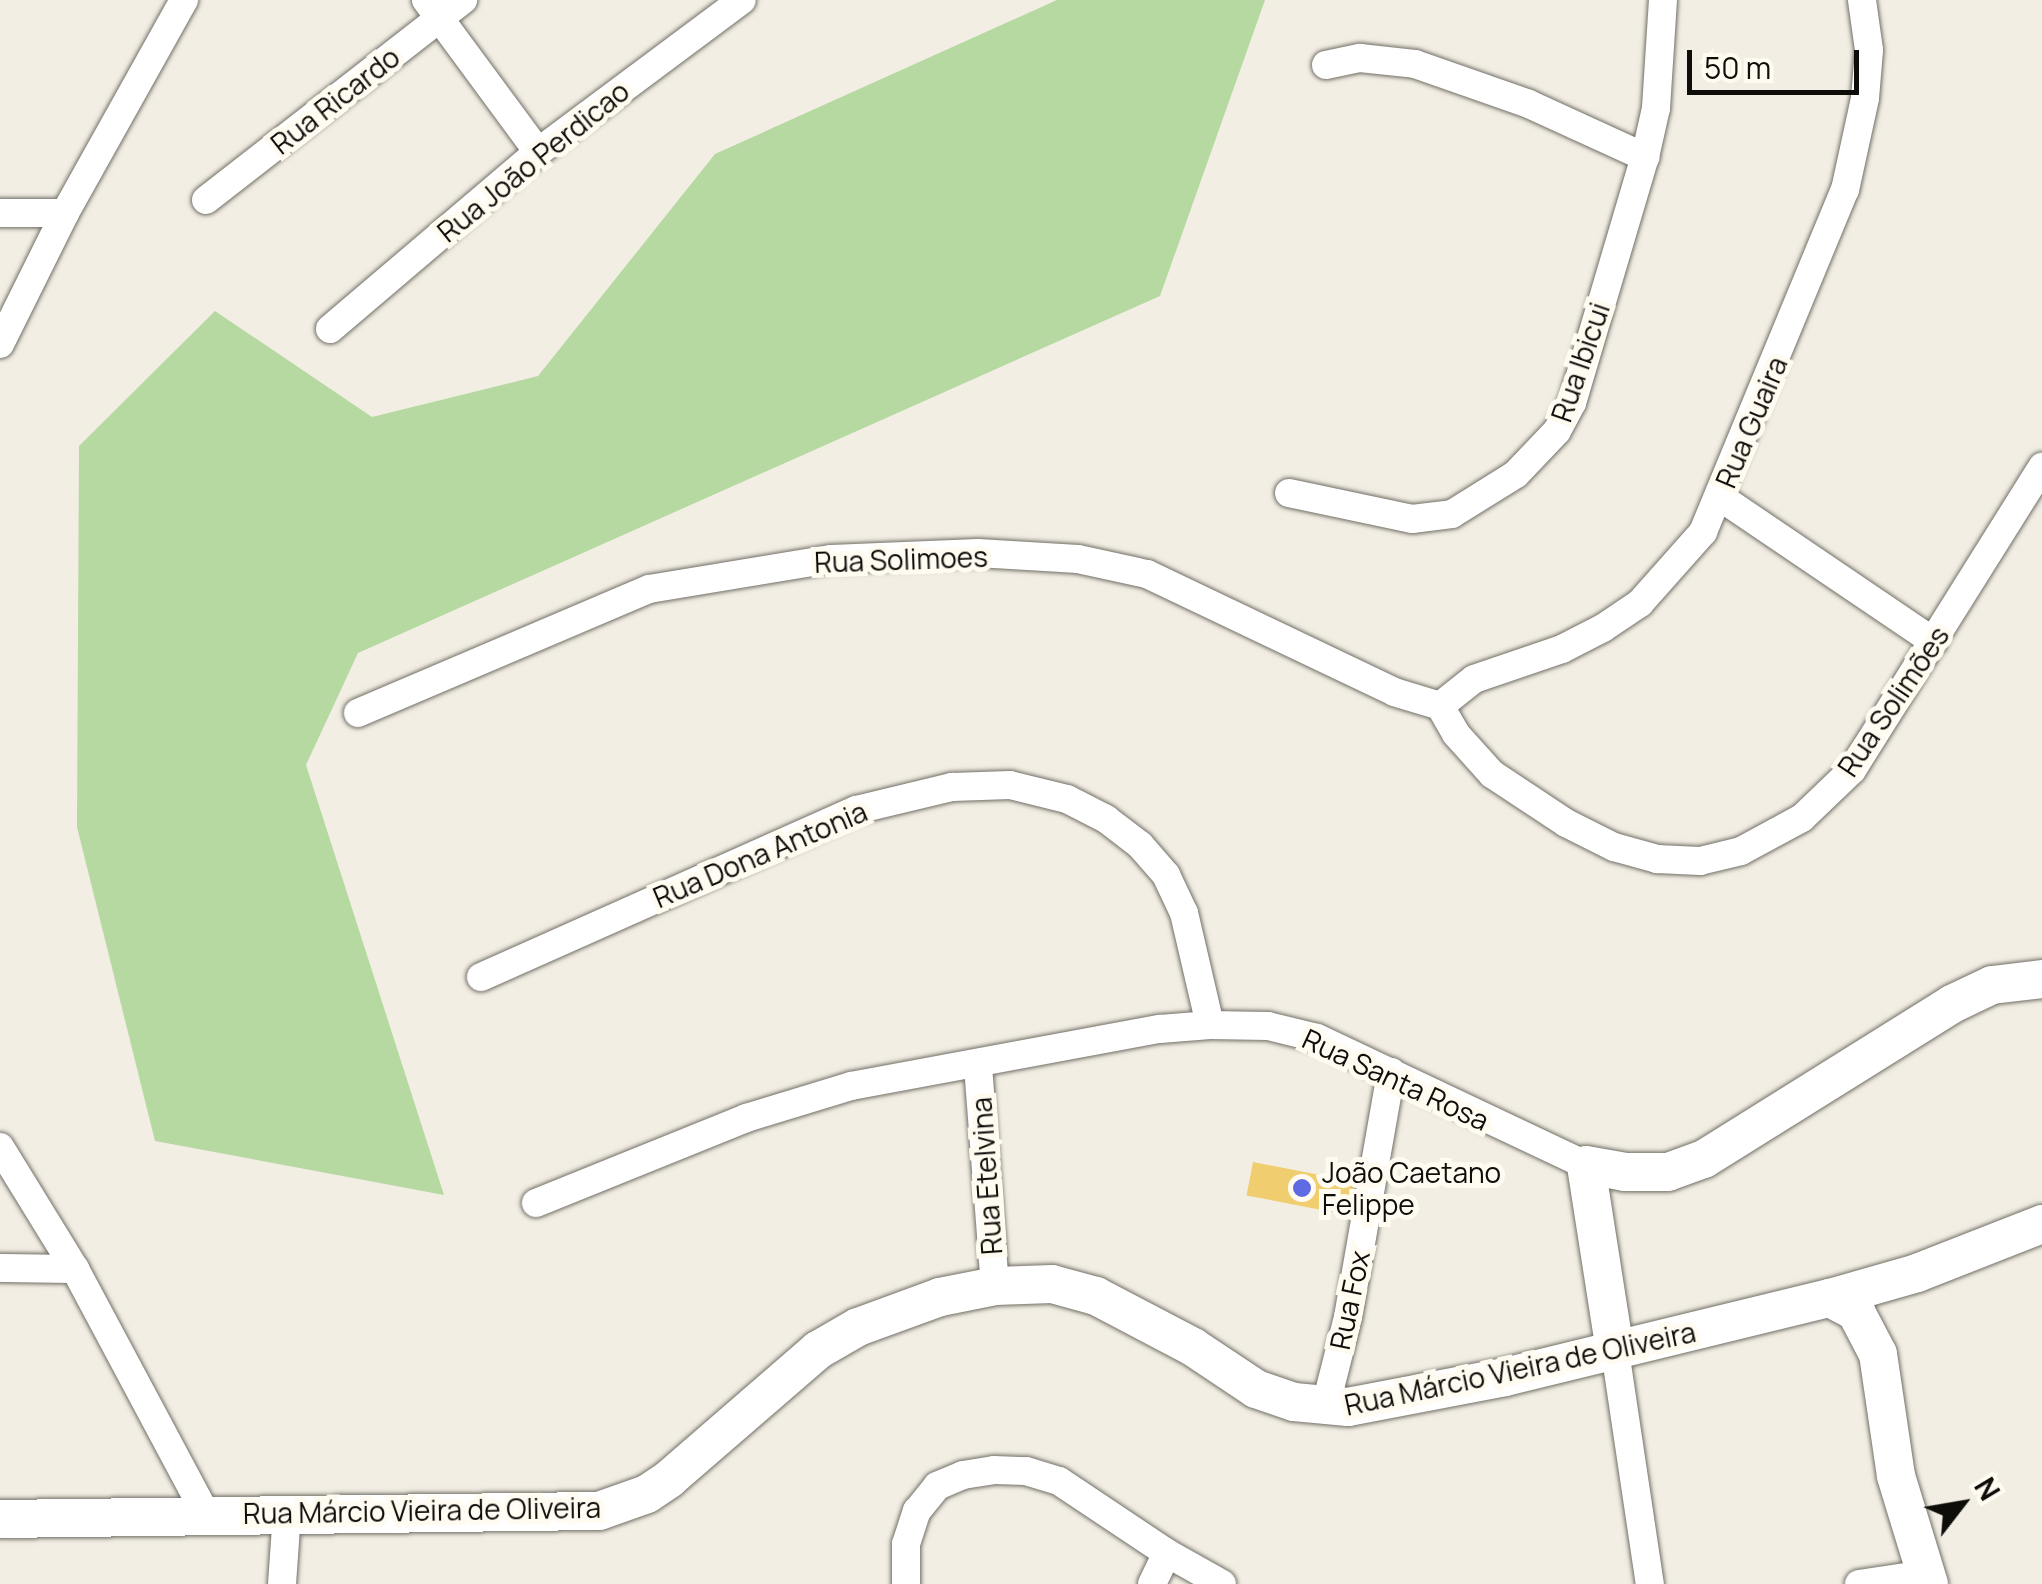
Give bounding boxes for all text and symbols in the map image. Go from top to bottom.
scale bar [1692,30,1864,92]
street label: Rua Ricardo [264,39,406,161]
text: 50 m [1704,47,1771,88]
street label: Rua João Perdicao [431,74,635,248]
street label: Rua Ibicui [1544,298,1616,426]
street label: Rua Guaira [1708,351,1794,493]
street label: Rua Solimoes [814,539,988,579]
street label: Rua Solimões [1831,620,1955,782]
street label: Rua Dona Antonia [648,794,872,914]
street label: Rua Santa Rosa [1298,1021,1494,1137]
street label: Rua Etelvina [964,1096,1008,1256]
place label: João Caetano Felippe [1322,1155,1501,1221]
marker: João Caetano Felippe [1291,1177,1313,1199]
street label: Rua Fox [1322,1248,1376,1352]
street label: Rua Márcio Vieira de Oliveira [1341,1314,1699,1422]
north arrow [1912,1454,2012,1554]
text: N [1966,1470,2009,1507]
street label: Rua Márcio Vieira de Oliveira [243,1490,601,1530]

